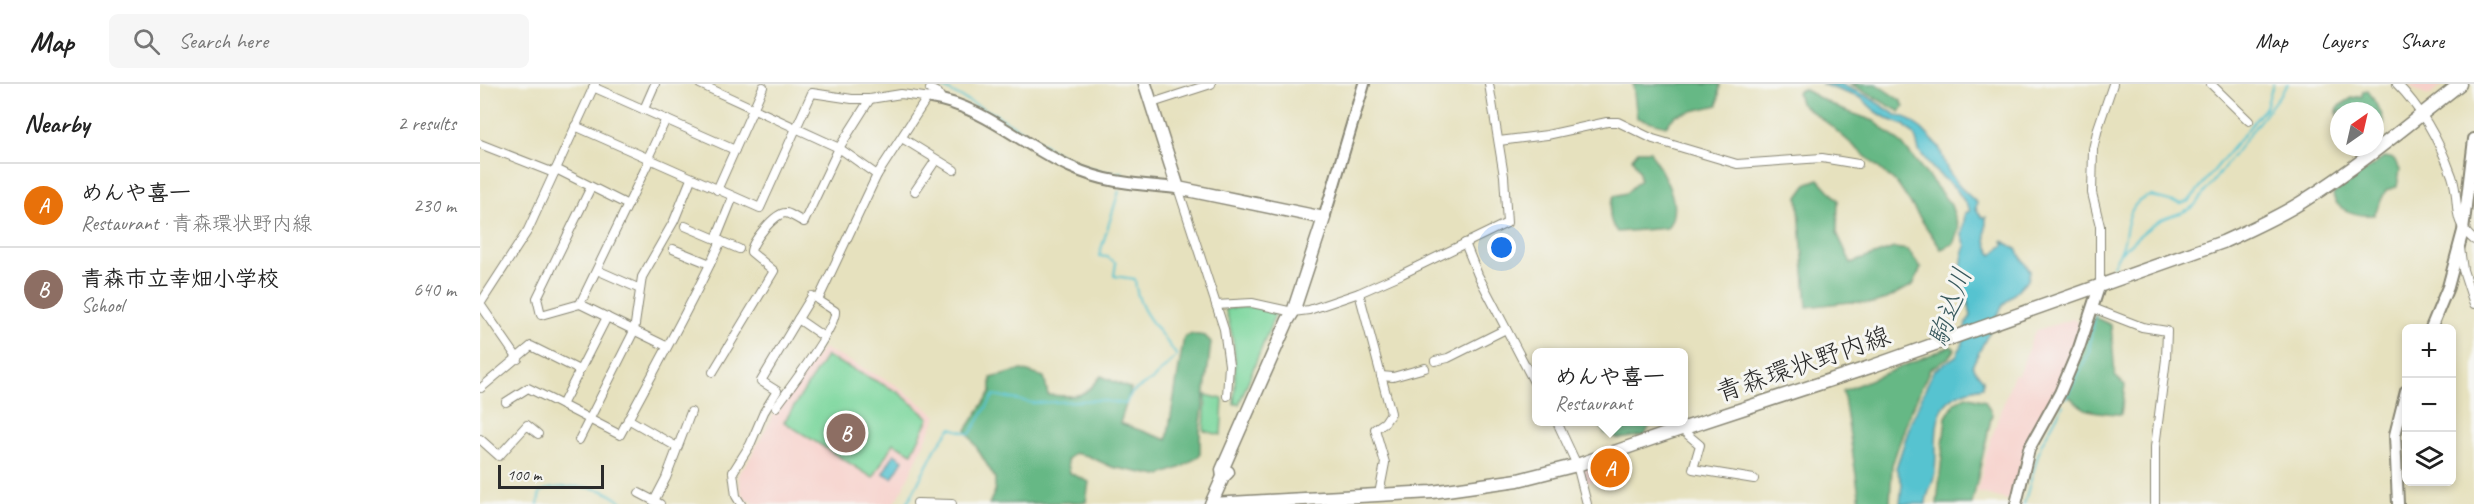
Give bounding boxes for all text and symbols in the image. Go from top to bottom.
search box [109,14,529,68]
text: Map [30,24,73,59]
icon: search [130,25,163,58]
text: Search here [178,27,268,55]
text: Map [2255,28,2288,54]
text: Layers [2321,28,2367,54]
text: Share [2400,28,2444,54]
north arrow [2330,102,2384,156]
text: Nearby [24,107,89,140]
text: 2 results [397,111,456,136]
text: めんや喜一 [81,179,191,207]
text: A [38,193,49,218]
text: 230 m [413,193,456,218]
text: Restaurant · 青森環状野内線 [81,211,312,236]
your location [1487,233,1516,262]
water label: 駒込川 [1921,263,1979,351]
text: 青森市立幸畑小学校 [81,265,279,293]
text: B [38,277,49,302]
text: 640 m [413,277,456,302]
text: School [81,293,124,318]
street label: 青森環状野内線 [1712,319,1894,409]
map controls [2402,324,2456,486]
button: + [2402,324,2456,378]
popup [1532,348,1688,426]
text: めんや喜一 [1555,363,1665,391]
button: − [2402,378,2456,432]
text: Restaurant [1555,391,1632,416]
pin: B [826,410,866,456]
button: layers [2402,432,2456,486]
pin: A [1590,446,1630,490]
scale bar [498,462,604,490]
text: 100 m [507,465,541,485]

